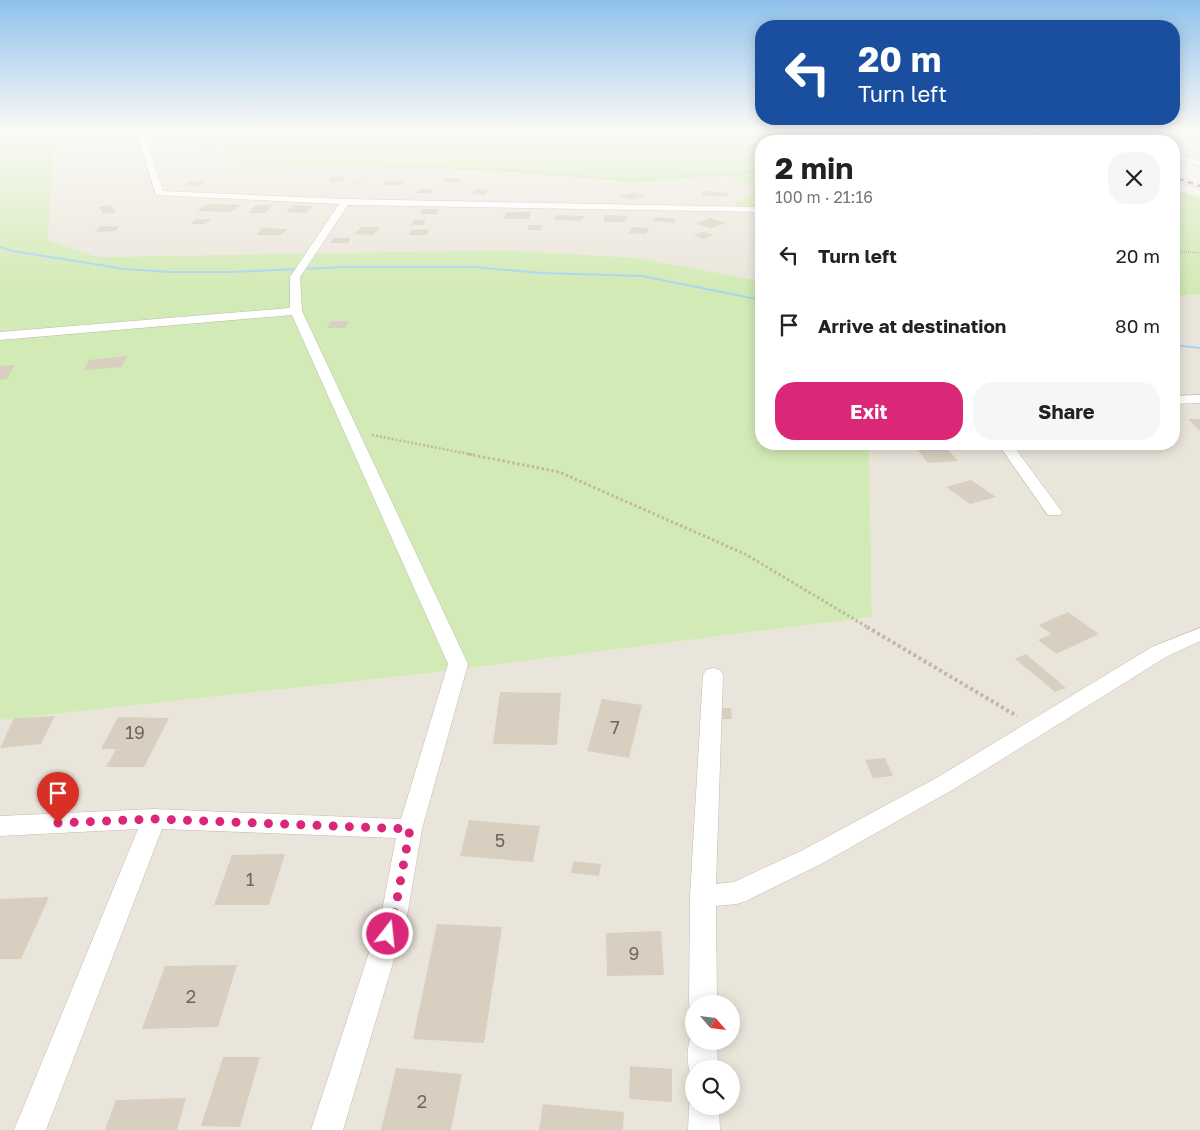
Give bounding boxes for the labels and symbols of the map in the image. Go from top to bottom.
house number: 7 [610,716,620,738]
house number: 19 [125,721,145,743]
pin [37,772,79,823]
house number: 5 [495,829,505,851]
house number: 1 [246,868,255,890]
position arrow [361,907,413,959]
house number: 9 [629,942,639,964]
house number: 2 [186,985,196,1007]
north arrow [685,995,740,1050]
house number: 2 [417,1090,427,1112]

